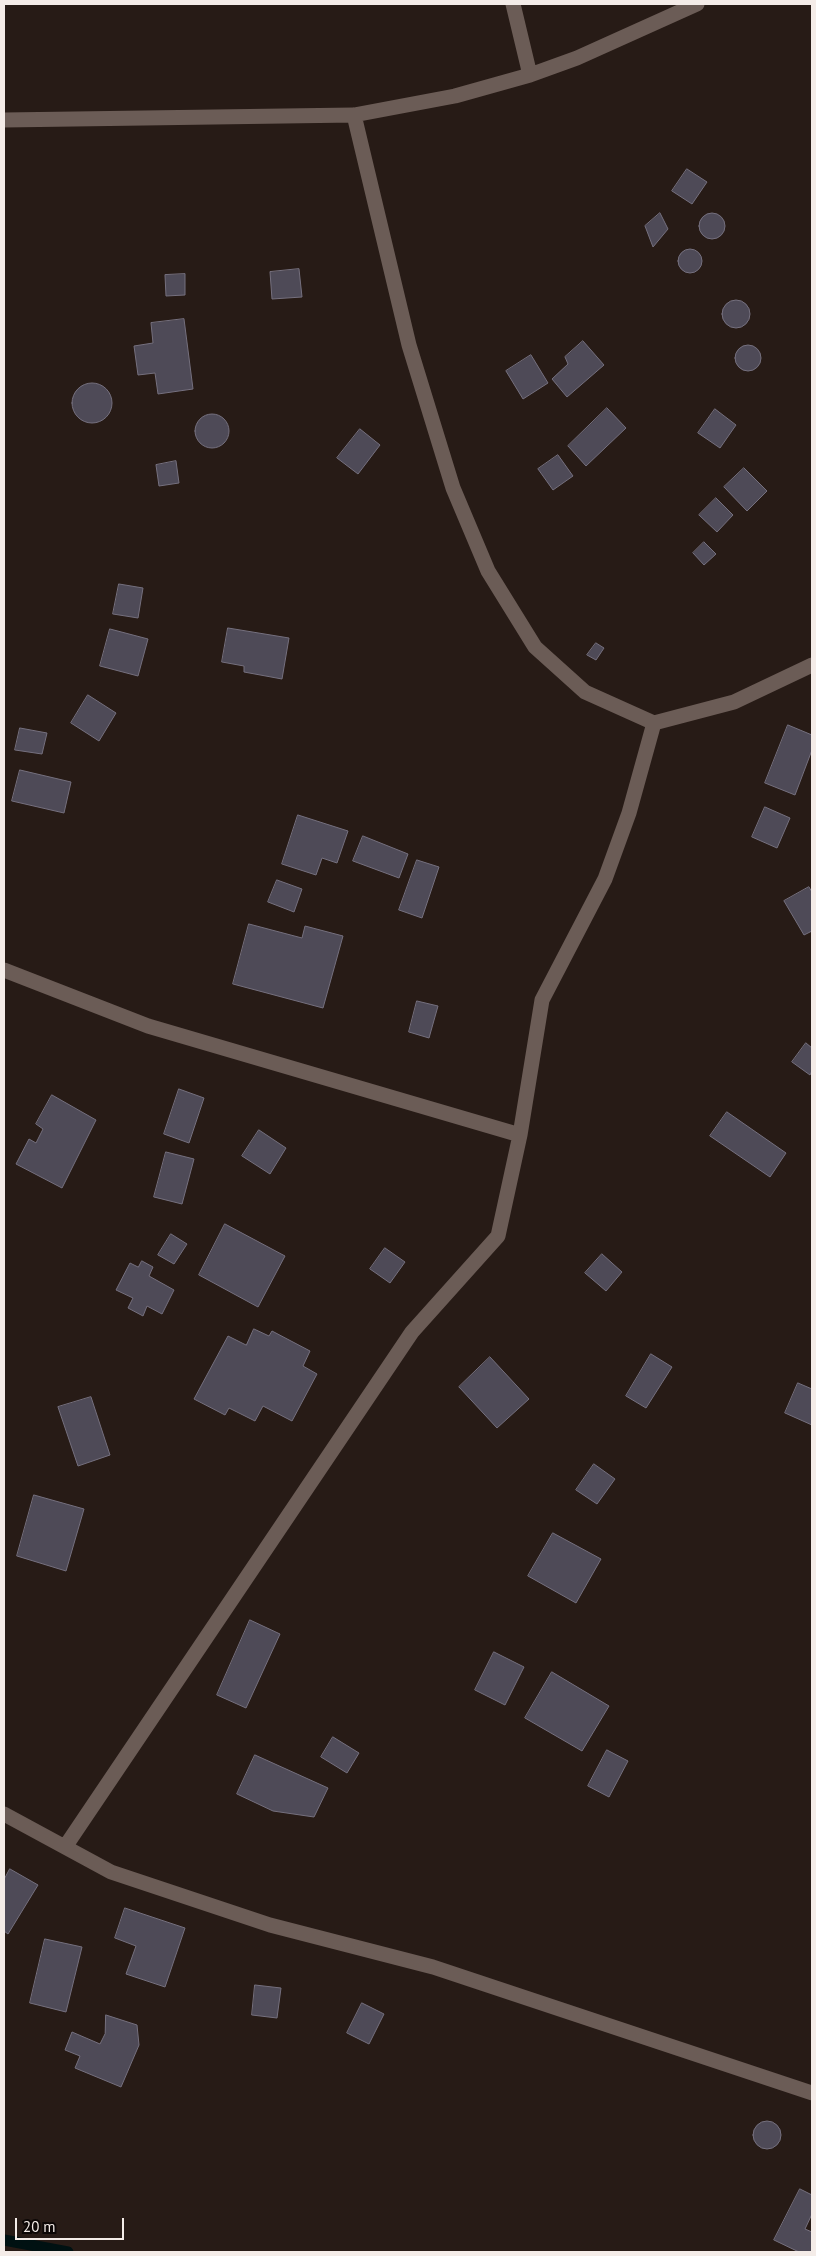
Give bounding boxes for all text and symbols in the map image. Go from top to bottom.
scale bar [18,2208,126,2240]
text: 20 m [23,2217,56,2236]

